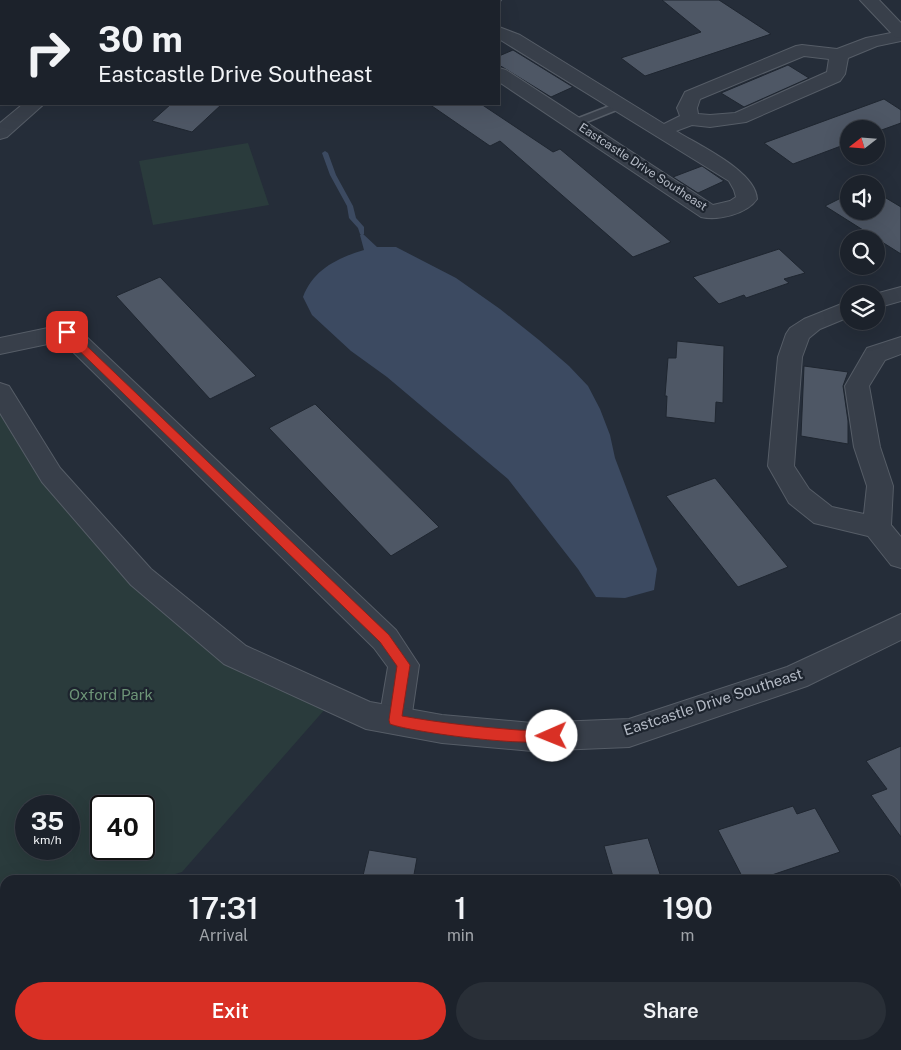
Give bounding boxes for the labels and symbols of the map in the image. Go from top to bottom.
street label: Eastcastle Drive Southeast [576,120,710,214]
north arrow [840,120,885,165]
pin [46,311,88,353]
street label: Eastcastle Drive Southeast [621,664,805,739]
park label: Oxford Park [69,686,153,703]
position arrow [525,709,577,761]
speed limit sign: 40 [90,795,155,860]

